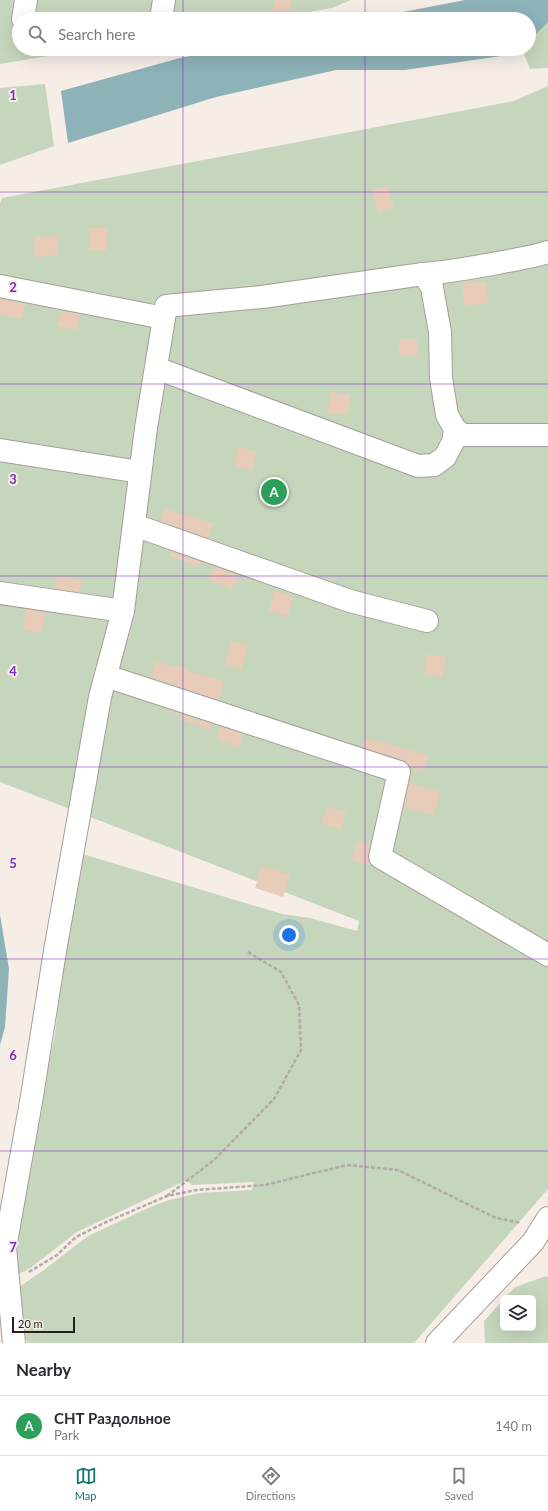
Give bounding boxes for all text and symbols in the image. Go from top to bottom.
search box [12,12,536,56]
icon: search [26,23,48,45]
text: Search here [58,25,135,43]
text: 1 [9,87,17,103]
text: 2 [9,279,17,295]
text: 3 [9,471,17,487]
pin: A [261,477,287,507]
text: 4 [9,663,17,679]
text: 5 [9,855,17,871]
your location [279,925,299,945]
text: 6 [9,1047,17,1063]
text: 7 [9,1239,17,1255]
map controls [500,1295,536,1331]
button: layers [500,1295,536,1331]
scale bar [12,1315,75,1334]
text: 20 m [18,1317,43,1330]
text: Nearby [16,1359,71,1380]
text: СНТ Раздольное [54,1409,171,1427]
text: A [24,1418,34,1434]
text: 140 m [495,1418,532,1434]
text: Park [54,1427,79,1443]
tab: Map [75,1465,97,1502]
tab: Directions [246,1465,295,1502]
tab: Saved [445,1465,473,1502]

